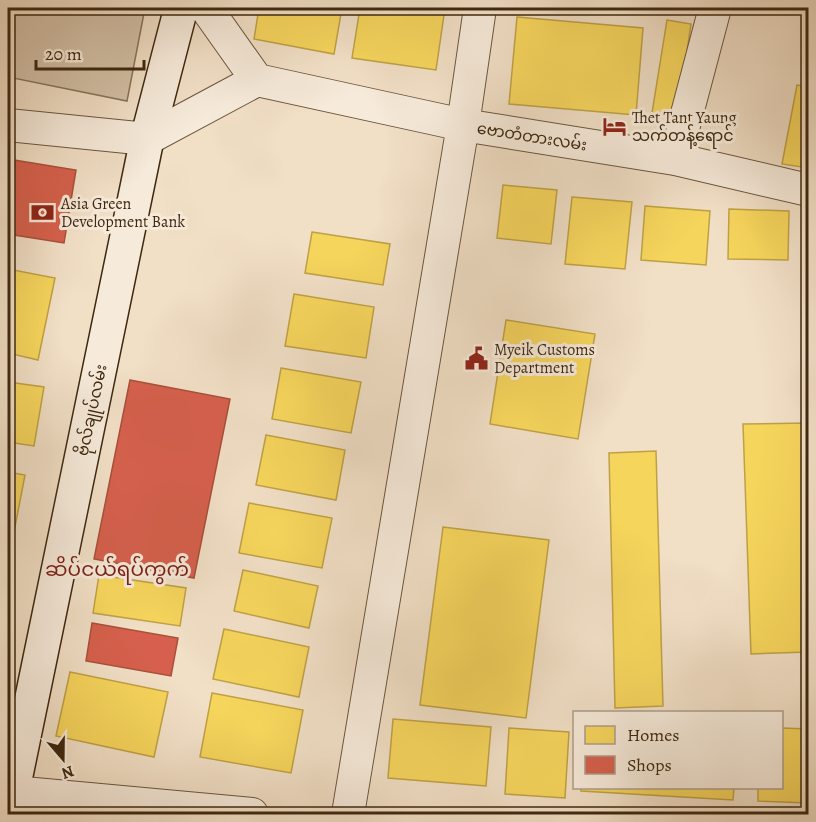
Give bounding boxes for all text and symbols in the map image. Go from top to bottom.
scale bar [36,33,144,71]
text: 20 m [45,42,82,66]
place label: Thet Tant Yaung သက်တန့်ရောင် [632,107,737,149]
hotel icon: Thet Tant Yaung သက်တန့်ရောင် [601,113,627,139]
street label: ဗောတံတားလမ်း [475,116,589,157]
place label: Asia Green Development Bank [60,193,185,233]
bank icon: Asia Green Development Bank [30,199,56,225]
place label: Myeik Customs Department [494,339,595,379]
public building icon: Myeik Customs Department [463,345,489,371]
street label: ဗိုလ်ချုပ်လမ်း [71,362,115,459]
district label: ဆိပ်ငယ်ရပ်ကွက် [45,555,189,585]
legend [573,711,783,789]
text: Homes [627,723,679,747]
north arrow [33,729,93,789]
text: Shops [627,753,672,777]
text: N [58,760,77,785]

